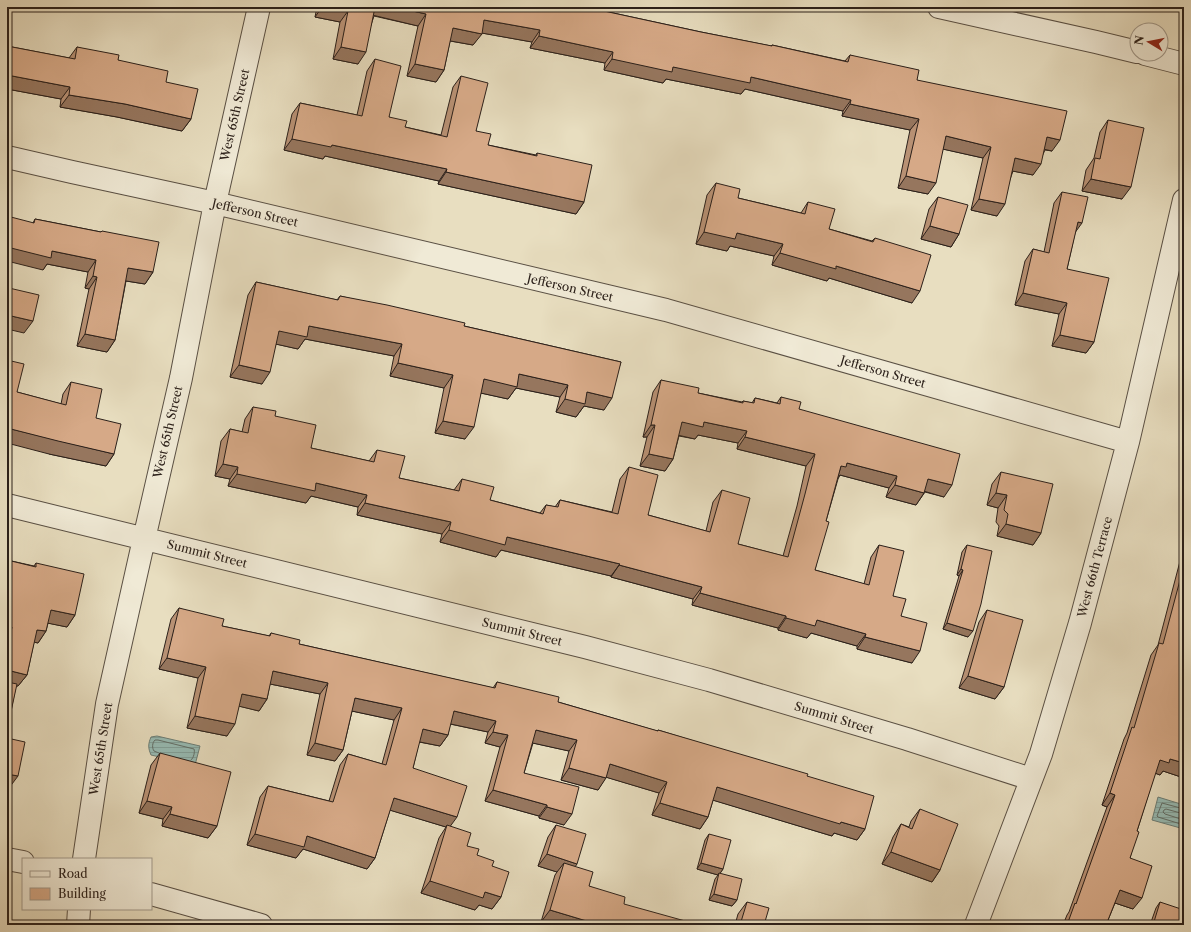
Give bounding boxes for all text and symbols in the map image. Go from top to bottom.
north arrow [1129,22,1169,62]
text: N [1131,34,1147,46]
street label: West 65th Street [216,67,253,163]
street label: Jefferson Street [209,195,300,230]
street label: Jefferson Street [524,270,615,305]
street label: Jefferson Street [837,352,928,391]
street label: West 65th Street [149,384,186,480]
street label: West 66th Terrace [1074,514,1115,620]
street label: Summit Street [166,536,249,571]
street label: Summit Street [481,614,564,649]
street label: Summit Street [793,698,876,737]
street label: West 65th Street [86,701,115,797]
legend [22,858,152,910]
text: Road [58,866,88,881]
text: Building [58,886,106,901]

